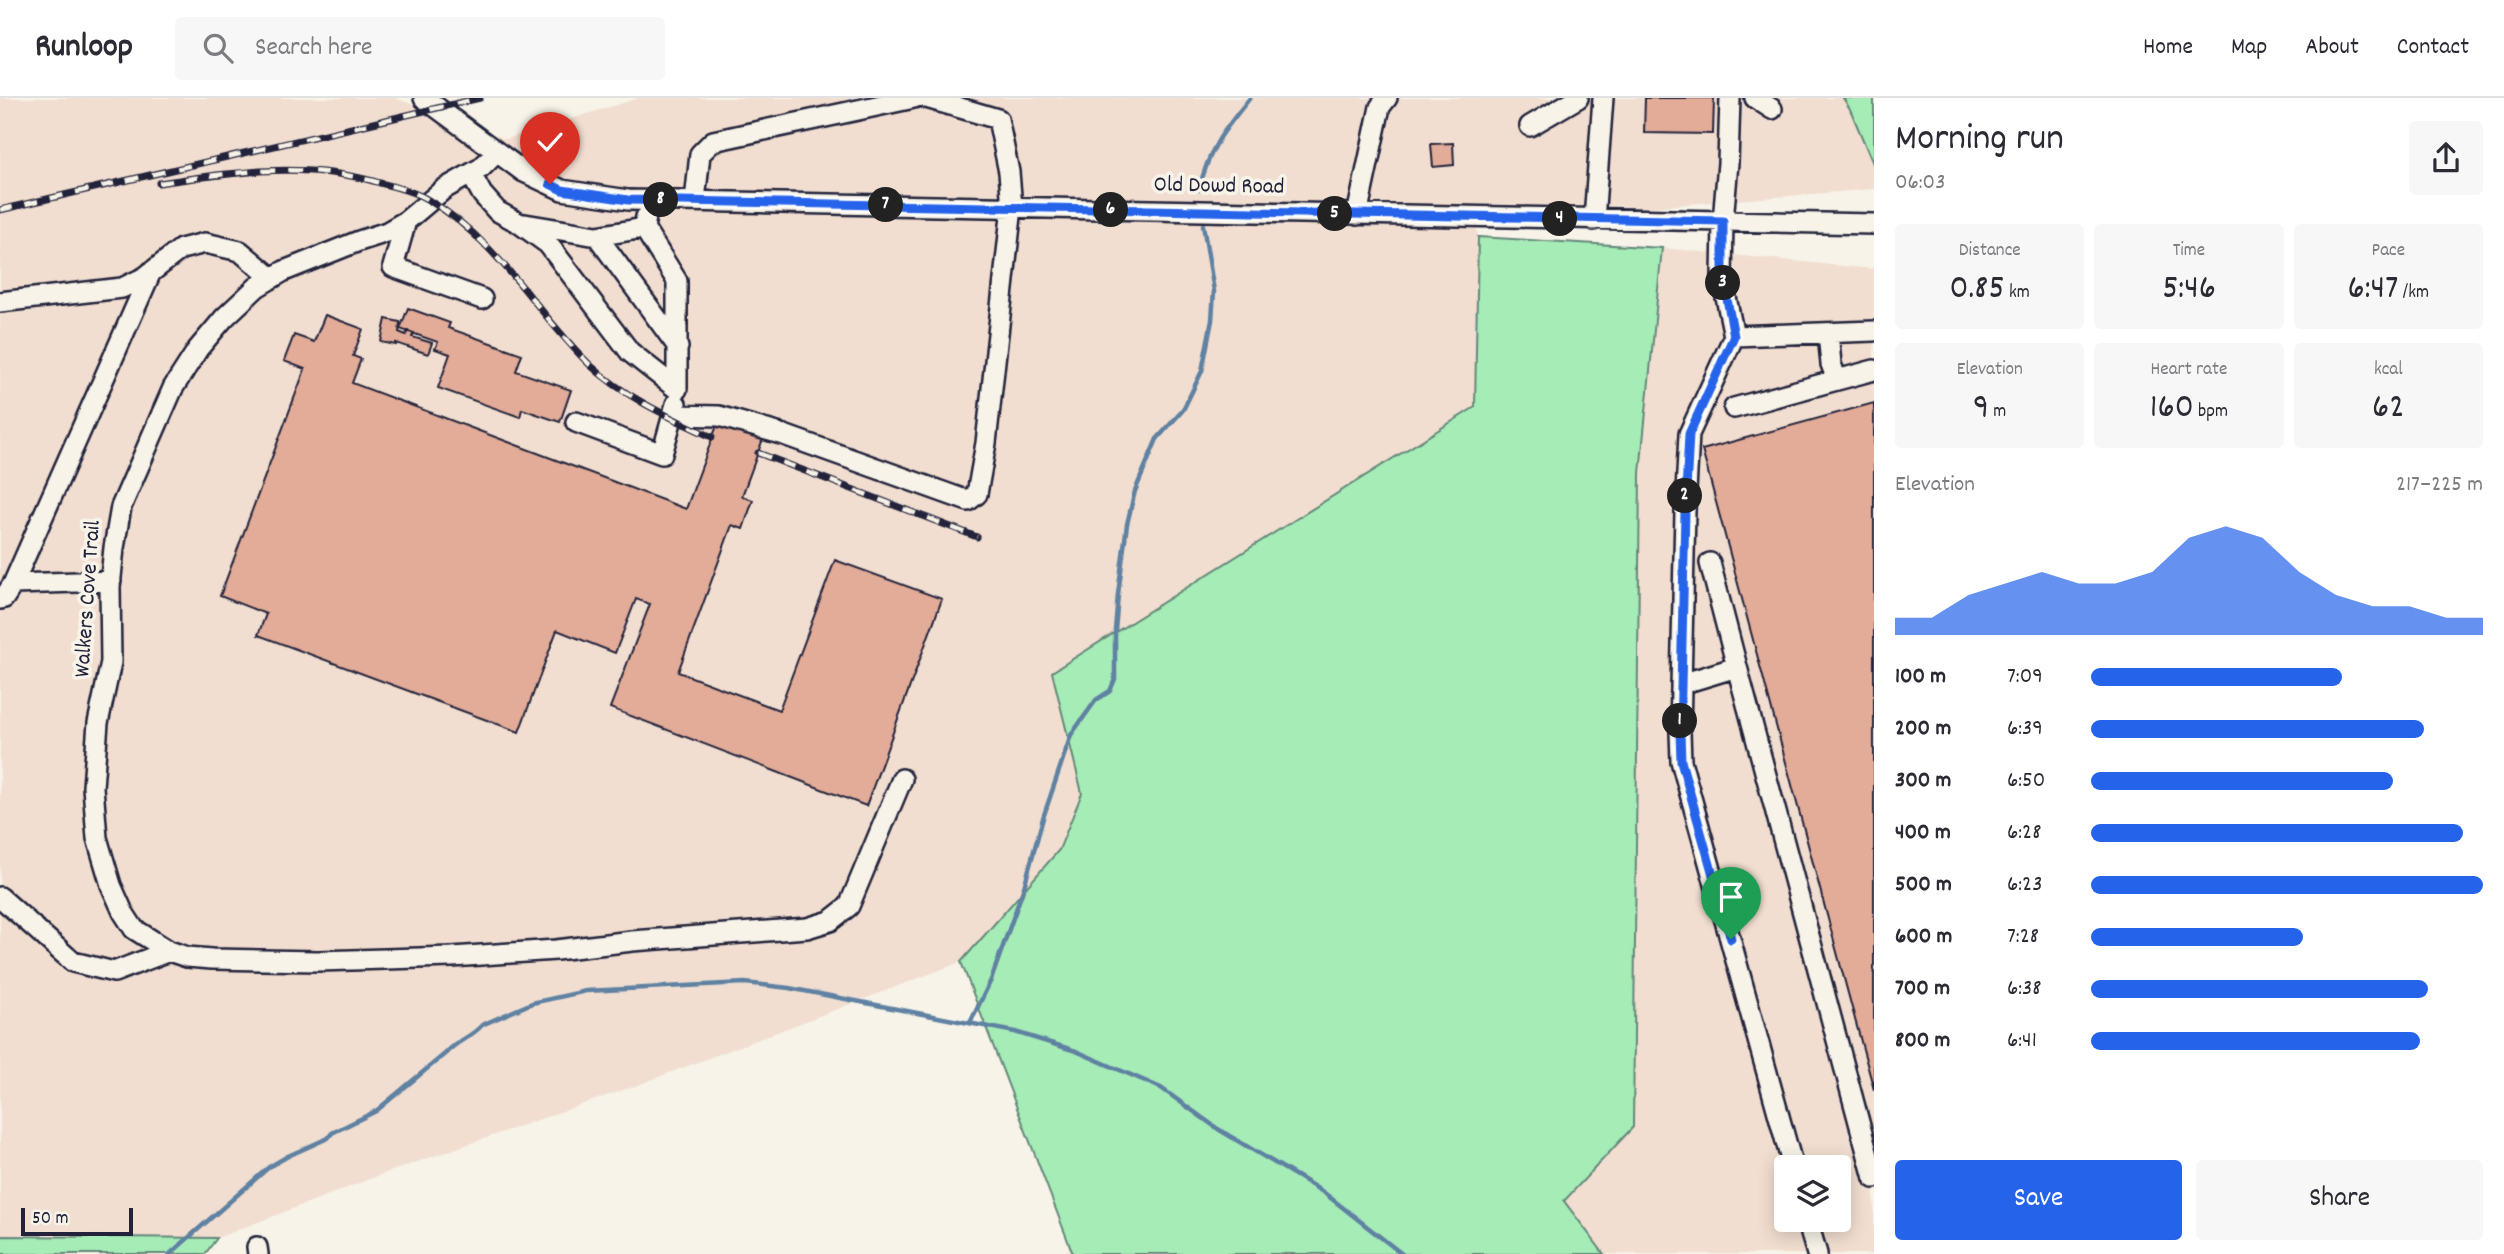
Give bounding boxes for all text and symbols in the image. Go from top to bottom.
search box [175,17,665,80]
text: Runloop [35,25,133,72]
icon: search [199,29,237,67]
text: Search here [255,30,372,67]
text: Home [2143,31,2193,65]
text: Map [2231,31,2267,65]
text: About [2305,31,2359,65]
text: Contact [2397,31,2469,65]
pin [520,112,580,184]
text: Morning run [1895,113,2064,168]
button: share [2409,121,2483,195]
icon: check [531,123,569,161]
text: 06:03 [1895,167,1945,200]
street label: Old Dowd Road [1153,169,1285,205]
pin: 8 [644,182,678,217]
text: 8 [657,186,664,213]
pin: 7 [868,188,903,222]
text: 7 [882,191,889,218]
pin: 6 [1094,192,1128,228]
text: 6 [1106,196,1115,223]
pin: 5 [1318,197,1352,232]
text: 5 [1330,200,1339,227]
pin: 4 [1542,202,1578,236]
text: 4 [1556,205,1563,232]
text: Distance [1959,238,2021,265]
text: Time [2173,238,2205,265]
text: Pace [2372,238,2405,265]
text: 0.85 [1949,265,2005,315]
text: 5:46 [2162,265,2216,315]
text: 6:47 [2348,265,2398,315]
pin: 3 [1706,266,1740,300]
text: 3 [1718,269,1727,296]
text: km [2005,280,2030,307]
text: /km [2398,280,2429,307]
text: Elevation [1957,357,2023,384]
text: Heart rate [2151,357,2227,384]
text: kcal [2374,357,2403,384]
text: 9 [1973,384,1989,434]
text: 160 [2150,384,2194,434]
text: 62 [2372,384,2405,434]
text: m [1989,399,2006,426]
text: bpm [2194,399,2228,426]
text: Elevation [1895,469,1975,502]
text: 217–225 m [2396,469,2483,502]
pin: 2 [1668,478,1702,514]
text: 2 [1680,482,1689,509]
street label: Walkers Cove Trail [67,519,111,679]
text: 100 m [1895,661,1946,694]
text: 7:09 [2007,661,2043,694]
pin: 1 [1662,704,1698,738]
text: 1 [1677,707,1682,734]
text: 200 m [1895,713,1951,746]
text: 6:39 [2007,713,2043,746]
text: 300 m [1895,765,1951,798]
text: 6:50 [2007,765,2045,798]
text: 400 m [1895,817,1951,850]
text: 6:28 [2007,817,2041,850]
pin [1701,867,1761,939]
text: 500 m [1895,869,1952,902]
text: 6:23 [2007,869,2042,902]
icon: arrive [1712,878,1750,916]
text: 600 m [1895,921,1952,954]
text: 7:28 [2007,921,2039,954]
text: 700 m [1895,973,1950,1006]
text: 6:38 [2007,973,2042,1006]
text: 800 m [1895,1025,1950,1058]
text: 6:41 [2007,1025,2037,1058]
map controls [1774,1155,1851,1232]
button: layers [1774,1155,1851,1232]
button: Save [1895,1160,2182,1240]
button: Share [2196,1160,2483,1240]
scale bar [21,1205,133,1237]
text: 50 m [32,1206,69,1233]

